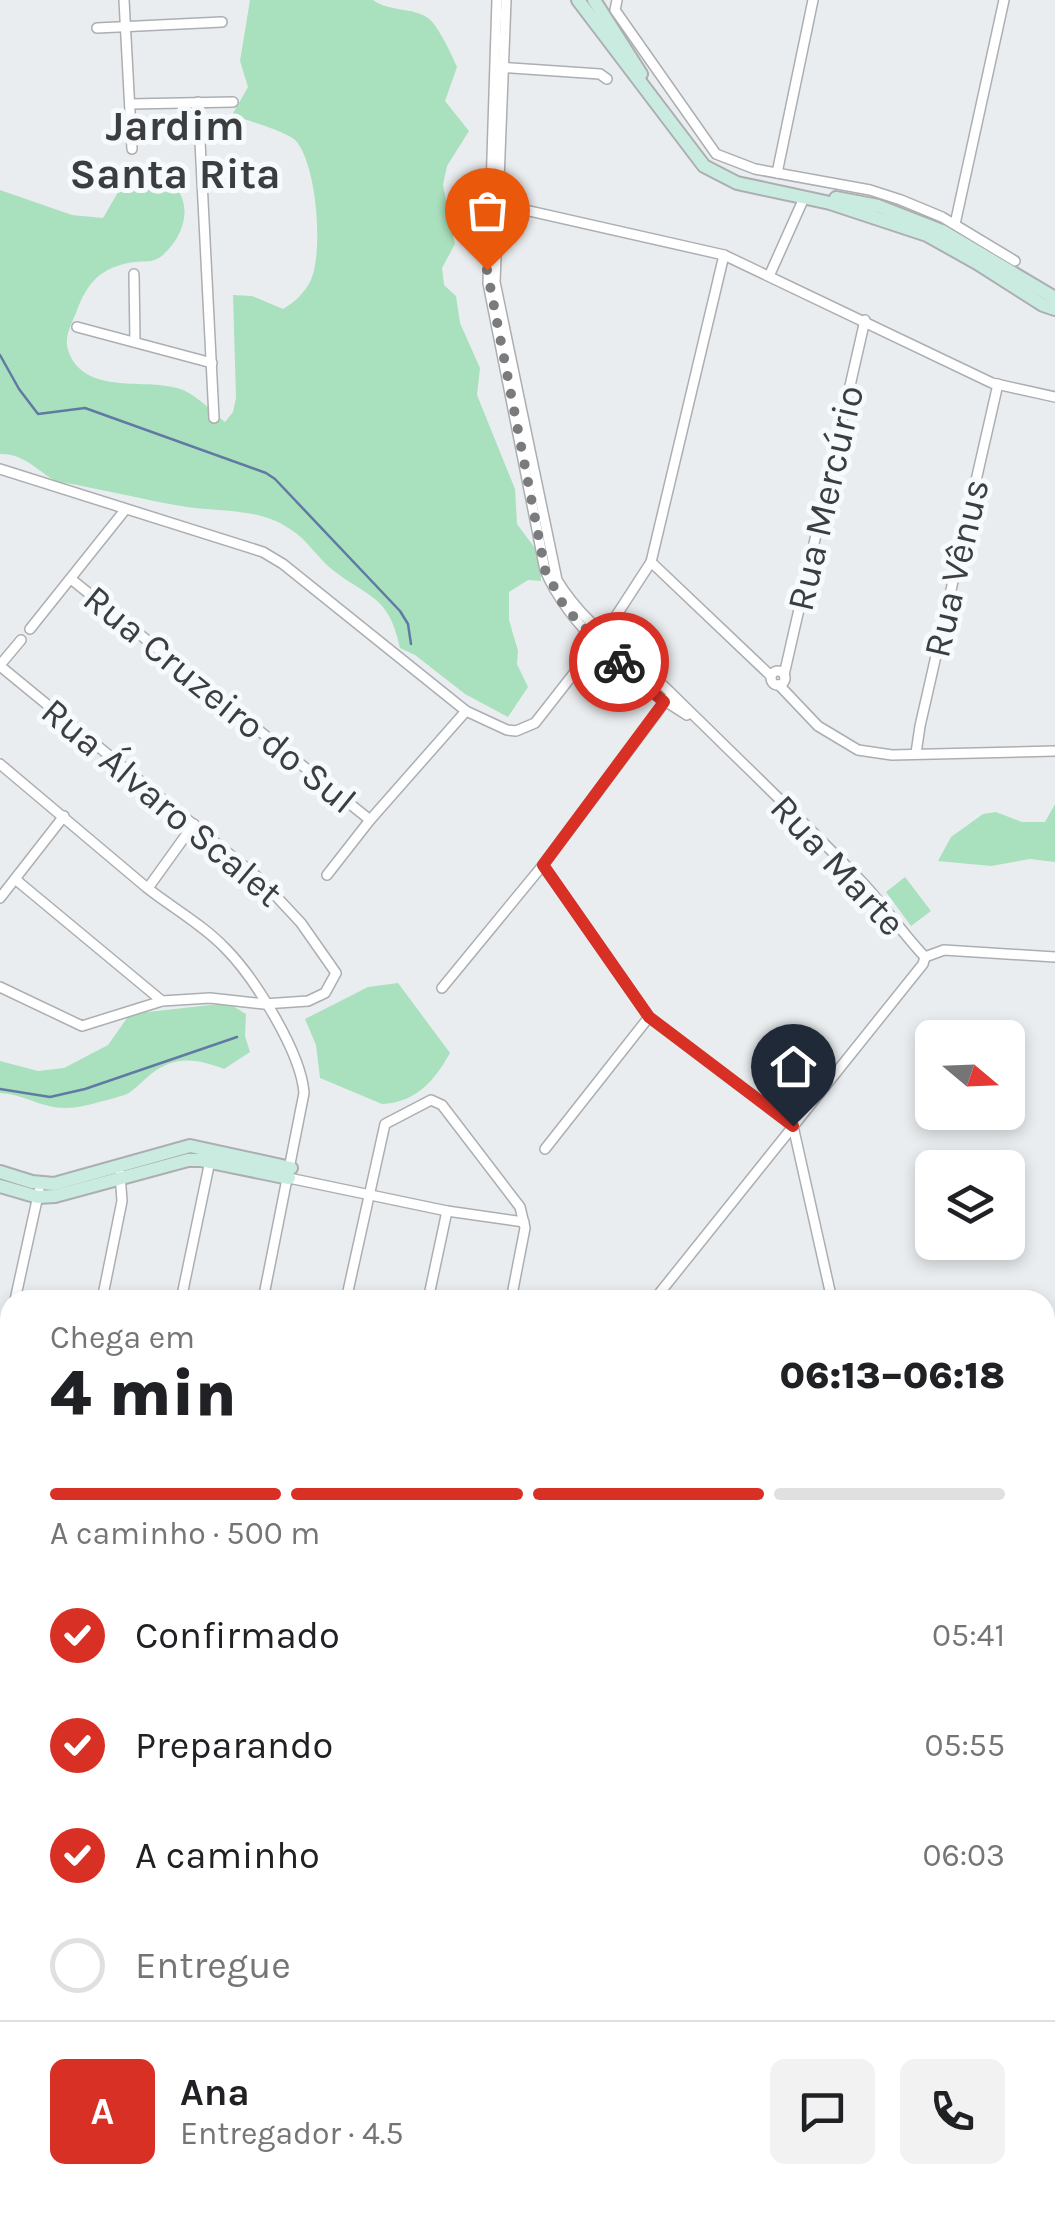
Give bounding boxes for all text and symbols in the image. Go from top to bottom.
district label: Jardim Santa Rita [69,101,281,199]
pin [445,168,530,271]
icon: bag [460,183,515,238]
street label: Rua Mercúrio [778,381,873,615]
street label: Rua Vênus [914,474,999,662]
street label: Rua Cruzeiro do Sul [74,576,365,823]
courier [569,612,669,712]
icon: bike [592,635,647,690]
street label: Rua Álvaro Scalet [32,688,292,916]
street label: Rua Marte [761,785,914,945]
north arrow [915,1020,1025,1130]
map controls [915,1020,1025,1260]
pin [751,1024,836,1127]
icon: home [766,1039,821,1094]
button: layers [915,1150,1025,1260]
text: Chega em [50,1319,195,1356]
text: 06:13–06:18 [779,1353,1005,1398]
text: 4 min [50,1355,237,1431]
text: A caminho · 500 m [50,1515,320,1552]
icon: check [50,1608,105,1663]
text: Confirmado [135,1613,340,1658]
text: 05:41 [932,1617,1005,1654]
icon: check [50,1718,105,1773]
text: Preparando [135,1723,333,1768]
text: 05:55 [924,1727,1005,1764]
icon: check [50,1828,105,1883]
text: A caminho [135,1833,320,1878]
text: 06:03 [922,1837,1005,1874]
text: Entregue [135,1943,291,1988]
button: chat [770,2059,875,2164]
button: phone [900,2059,1005,2164]
text: Ana [180,2070,250,2115]
text: A [91,2089,114,2134]
text: Entregador · 4.5 [180,2115,404,2152]

